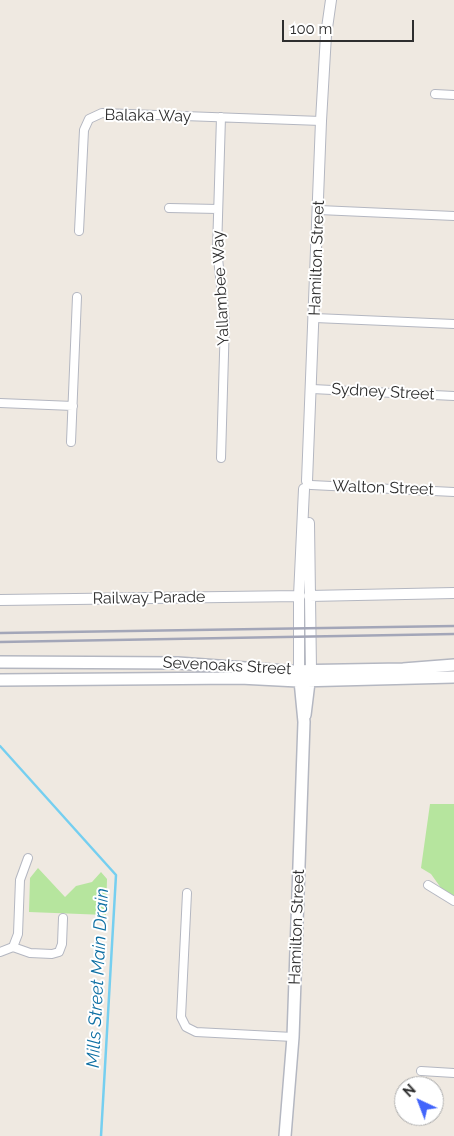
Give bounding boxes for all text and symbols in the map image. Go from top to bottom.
scale bar [284,10,416,42]
text: 100 m [290,20,332,38]
street label: Balaka Way [104,106,192,126]
street label: Hamilton Street [305,200,329,316]
street label: Yallambee Way [208,230,234,346]
street label: Sydney Street [331,380,435,404]
street label: Walton Street [332,477,434,499]
street label: Railway Parade [92,587,206,609]
street label: Sevenoaks Street [162,653,292,679]
street label: Hamilton Street [285,869,309,985]
water label: Mills Street Main Drain [83,888,113,1068]
north arrow [394,1076,444,1126]
text: N [400,1081,419,1100]

